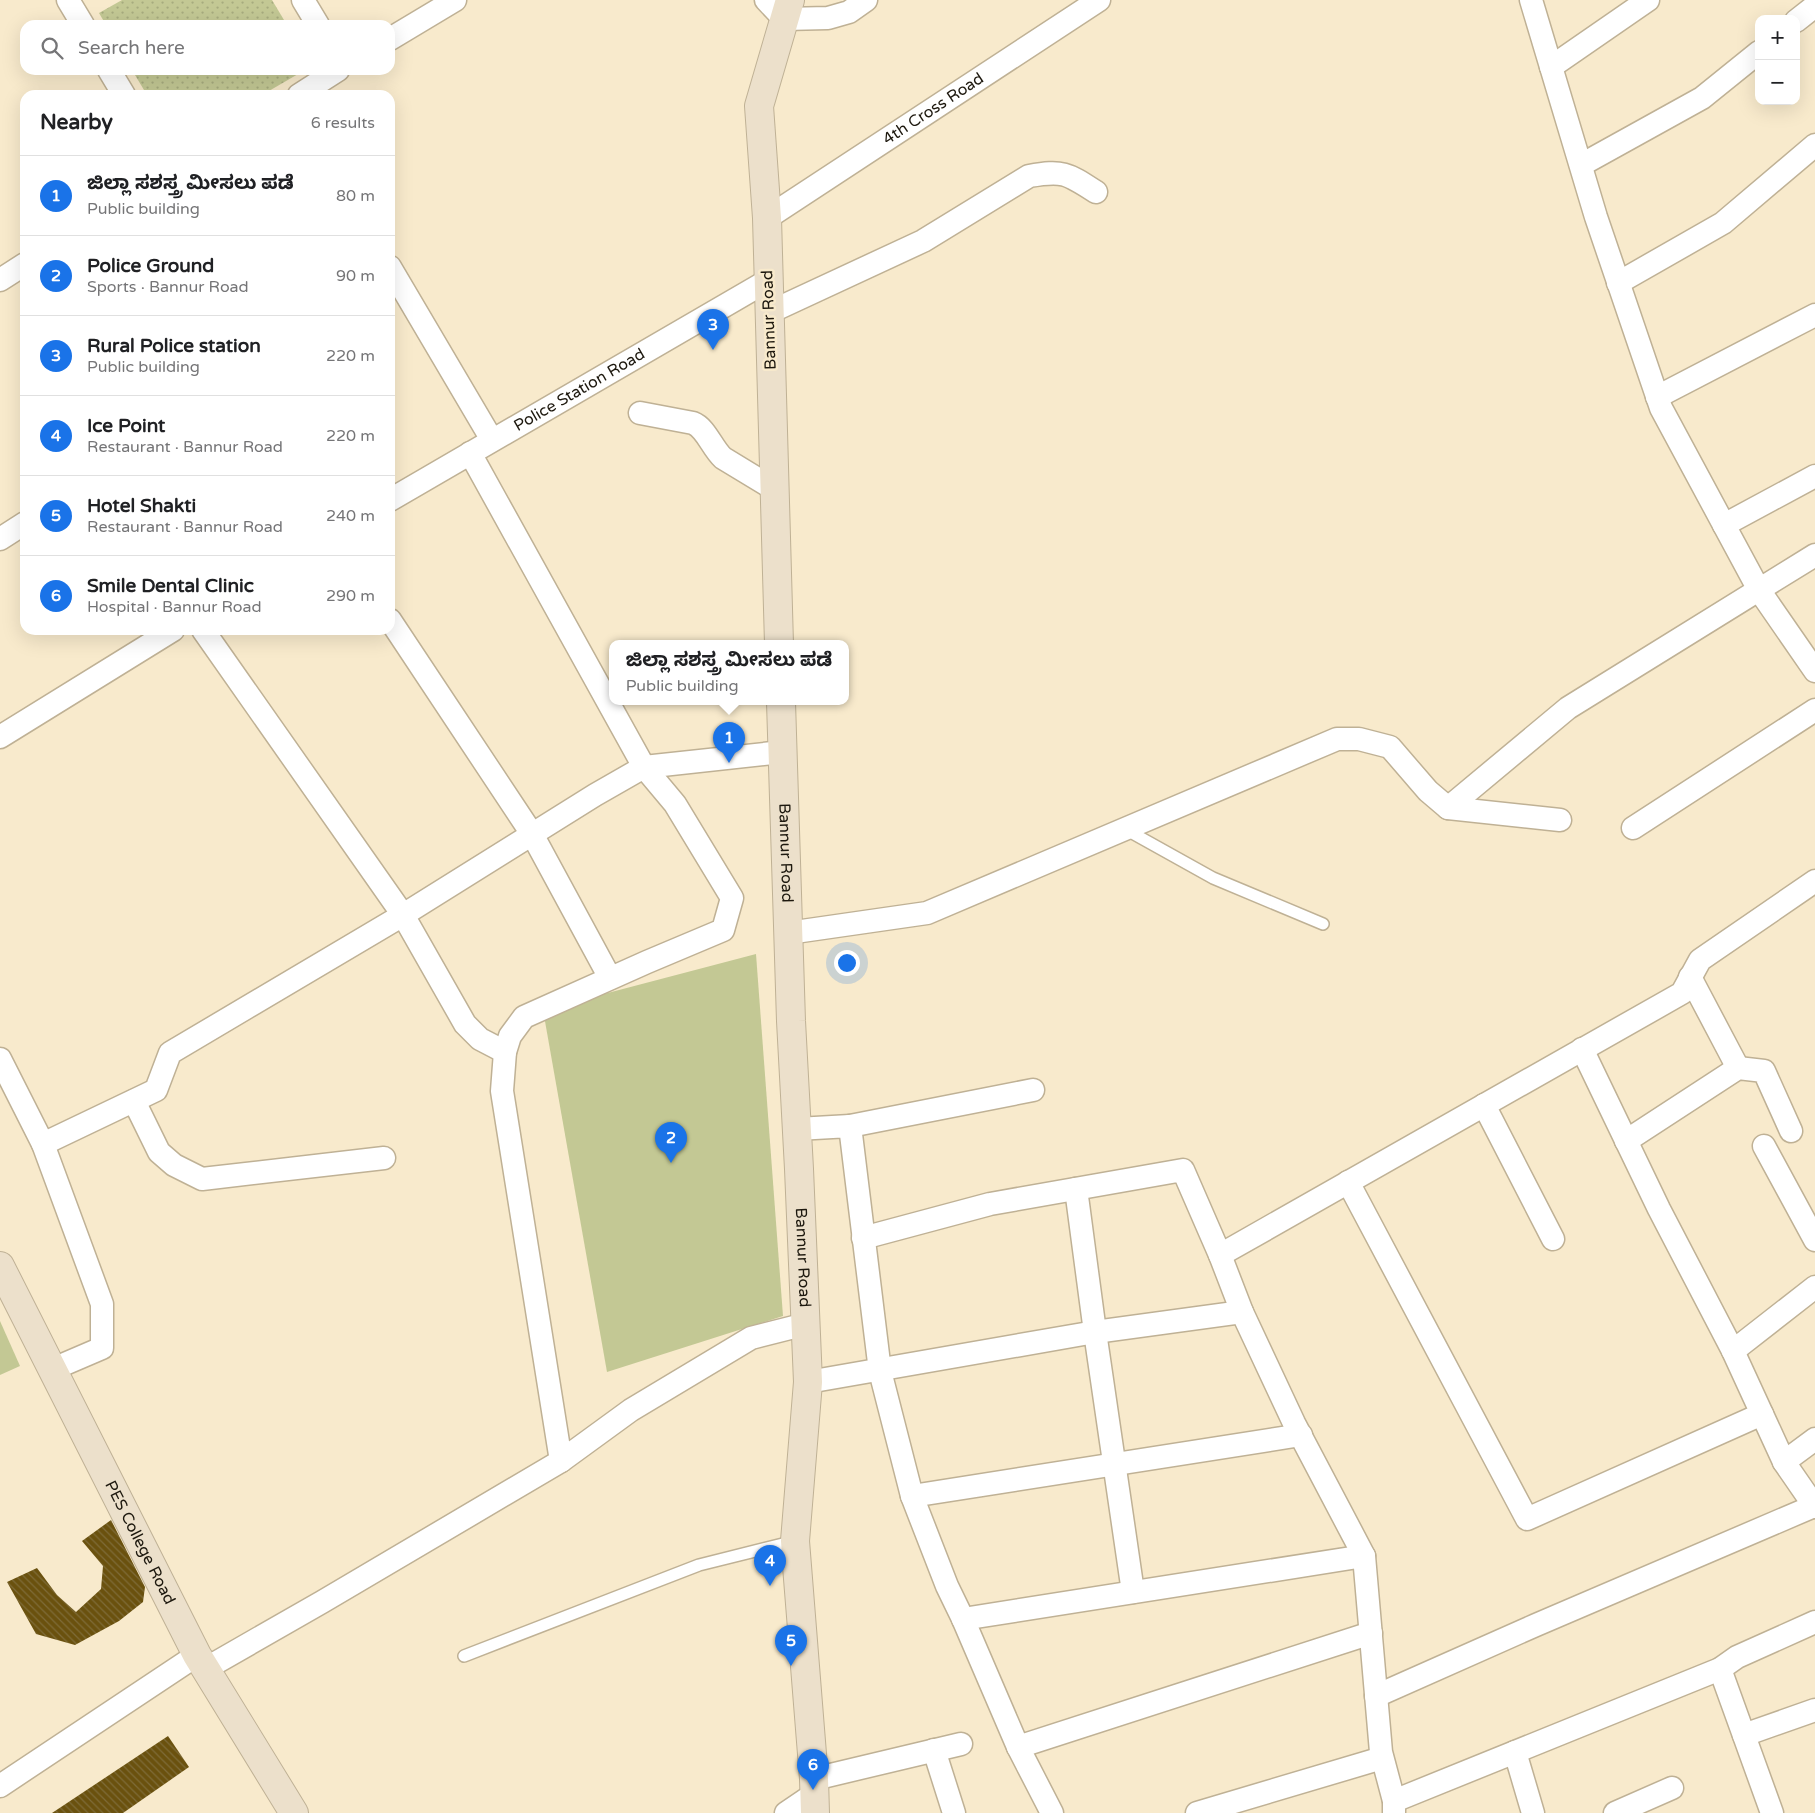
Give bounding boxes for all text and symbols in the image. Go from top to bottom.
map controls [1755,15,1800,105]
button: + [1755,15,1800,60]
search box [20,20,395,75]
icon: search [38,34,66,62]
text: Search here [78,37,185,59]
button: − [1755,60,1800,105]
street label: 4th Cross Road [879,68,988,149]
text: Nearby [40,110,113,135]
text: 6 results [311,113,375,133]
text: ಜಿಲ್ಲಾ ಸಶಸ್ತ್ರ ಮೀಸಲು ಪಡೆ [87,172,294,194]
text: 1 [51,186,61,206]
text: 80 m [336,186,375,206]
text: Public building [87,199,200,219]
text: Police Ground [87,255,214,277]
text: 2 [51,266,61,286]
text: 90 m [336,266,375,286]
street label: Bannur Road [757,270,781,370]
text: Sports · Bannur Road [87,277,249,297]
pin: 3 [697,309,729,350]
text: Rural Police station [87,335,261,357]
street label: Police Station Road [510,344,649,436]
text: 3 [51,346,61,366]
text: 220 m [326,346,375,366]
text: Public building [87,357,200,377]
text: Ice Point [87,415,165,437]
text: 4 [51,426,61,446]
text: 220 m [326,426,375,446]
text: Restaurant · Bannur Road [87,437,283,457]
text: Hotel Shakti [87,495,196,517]
text: 5 [51,506,61,526]
text: 240 m [326,506,375,526]
text: Restaurant · Bannur Road [87,517,283,537]
text: Smile Dental Clinic [87,575,254,597]
text: 6 [51,586,61,606]
text: 290 m [326,586,375,606]
text: Hospital · Bannur Road [87,597,262,617]
popup [609,640,849,705]
text: ಜಿಲ್ಲಾ ಸಶಸ್ತ್ರ ಮೀಸಲು ಪಡೆ [626,649,832,671]
text: Public building [626,676,739,696]
pin: 1 [713,722,745,763]
street label: Bannur Road [774,803,797,903]
your location [834,950,860,976]
pin: 2 [655,1122,687,1163]
street label: Bannur Road [791,1207,815,1308]
street label: PES College Road [100,1477,180,1608]
pin: 4 [754,1545,786,1586]
pin: 5 [775,1625,807,1666]
pin: 6 [797,1749,829,1790]

